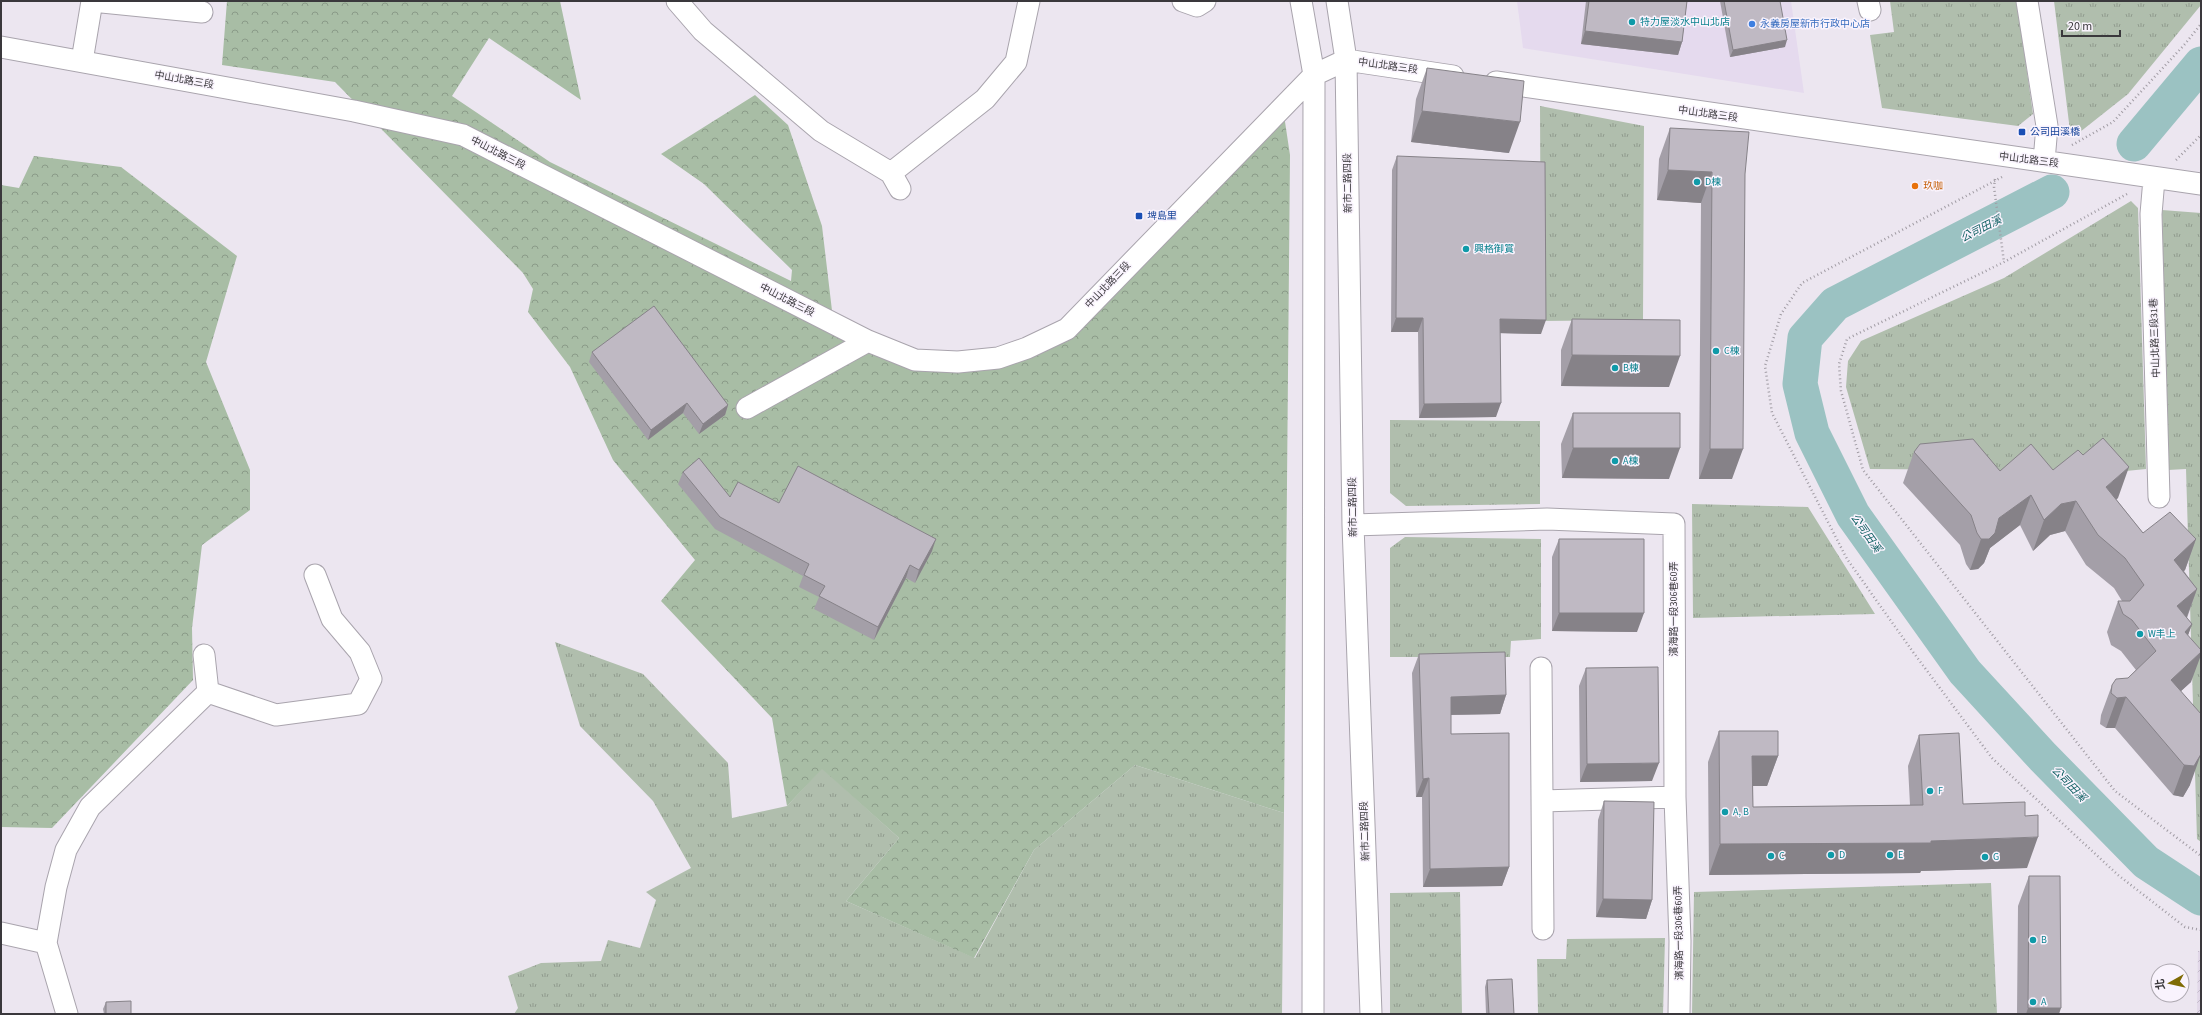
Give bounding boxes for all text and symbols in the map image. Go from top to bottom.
scale bar [2062,12,2120,38]
place label: 特力屋淡水中山北店 [1640,15,1730,29]
marker: 特力屋淡水中山北店 [1627,17,1637,27]
place label: 永義房屋新市行政中心店 [1760,17,1870,31]
text: 20 m [2068,18,2092,35]
marker: 永義房屋新市行政中心店 [1747,19,1757,29]
street label: 中山北路三段 [1357,55,1419,77]
street label: 中山北路三段 [153,68,215,92]
street label: 中山北路三段 [1677,103,1739,125]
place label: 公司田溪橋 [2030,125,2080,139]
marker: 公司田溪橋 [2017,127,2027,137]
street label: 中山北路三段 [468,133,528,173]
street label: 中山北路三段 [1998,149,2060,171]
street label: 新市二路四段 [1340,153,1356,213]
place label: D棟 [1705,175,1721,189]
marker: D棟 [1692,177,1702,187]
place label: 玖咖 [1923,179,1943,193]
marker: 玖咖 [1910,181,1920,191]
place label: 埤島里 [1147,209,1177,223]
marker: 埤島里 [1134,211,1144,221]
water label: 公司田溪 [1958,211,2006,246]
place label: 興格御賞 [1474,242,1514,256]
marker: 興格御賞 [1461,244,1471,254]
street label: 中山北路三段 [1082,259,1134,311]
street label: 中山北路三段 [757,280,817,320]
street label: 中山北路三段31巷 [2147,298,2163,378]
place label: C棟 [1724,344,1740,358]
marker: C棟 [1711,346,1721,356]
place label: B棟 [1623,361,1639,375]
marker: B棟 [1610,363,1620,373]
place label: A棟 [1623,454,1638,468]
marker: A棟 [1610,456,1620,466]
street label: 新市二路四段 [1345,477,1361,537]
water label: 公司田溪 [1847,511,1886,557]
street label: 濱海路一段306巷60弄 [1667,562,1681,656]
place label: W丰上 [2148,627,2176,641]
marker: W丰上 [2135,629,2145,639]
water label: 公司田溪 [2048,763,2091,806]
place label: F [1938,784,1943,798]
marker: F [1925,786,1935,796]
street label: 新市二路四段 [1357,801,1373,861]
place label: A, B [1733,805,1749,819]
marker: A, B [1720,807,1730,817]
place label: D [1839,848,1845,862]
place label: E [1898,848,1903,862]
place label: C [1779,849,1785,863]
marker: D [1826,850,1836,860]
marker: E [1885,850,1895,860]
place label: G [1993,850,1999,864]
marker: C [1766,851,1776,861]
marker: G [1980,852,1990,862]
street label: 濱海路一段306巷60弄 [1671,885,1687,981]
place label: B [2041,933,2047,947]
marker: B [2028,935,2038,945]
north arrow [2150,963,2190,1003]
text: 北 [2152,978,2169,991]
place label: A [2041,995,2047,1009]
marker: A [2028,997,2038,1007]

